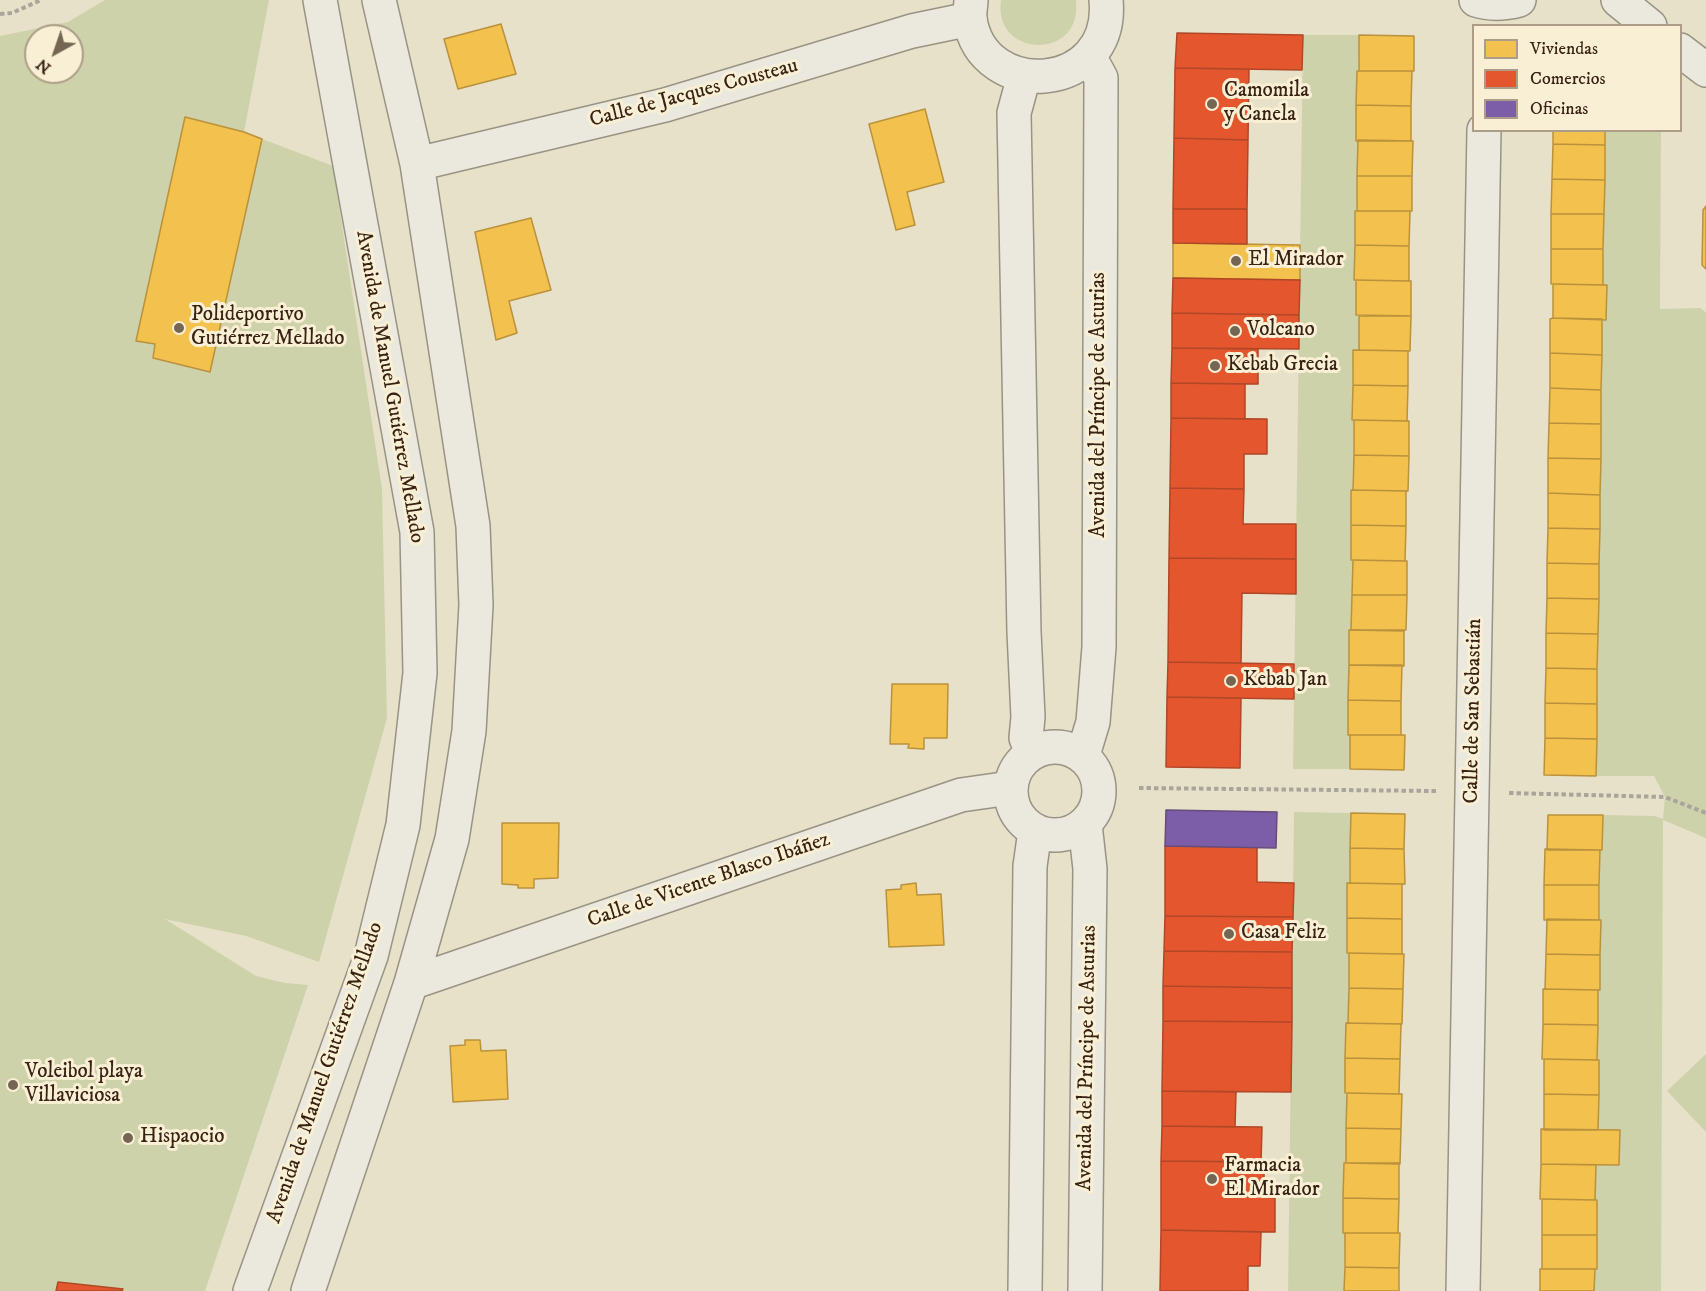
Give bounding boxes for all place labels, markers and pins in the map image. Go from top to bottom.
place label: Camomila y Canela [1224,79,1309,129]
marker: Camomila y Canela [1205,97,1219,111]
place label: El Mirador [1248,248,1343,274]
marker: El Mirador [1229,254,1243,268]
place label: Polideportivo Gutiérrez Mellado [191,303,344,353]
place label: Volcano [1247,318,1315,344]
marker: Polideportivo Gutiérrez Mellado [172,321,186,335]
marker: Volcano [1228,324,1242,338]
place label: Kebab Grecia [1227,353,1338,379]
marker: Kebab Grecia [1208,359,1222,373]
place label: Kebab Jan [1243,668,1327,694]
marker: Kebab Jan [1224,674,1238,688]
place label: Casa Feliz [1241,921,1326,947]
marker: Casa Feliz [1222,927,1236,941]
place label: Voleibol playa Villaviciosa [25,1060,143,1110]
marker: Voleibol playa Villaviciosa [6,1078,20,1092]
place label: Hispaocio [140,1125,224,1151]
marker: Hispaocio [121,1131,135,1145]
place label: Farmacia El Mirador [1224,1154,1319,1204]
marker: Farmacia El Mirador [1205,1172,1219,1186]

